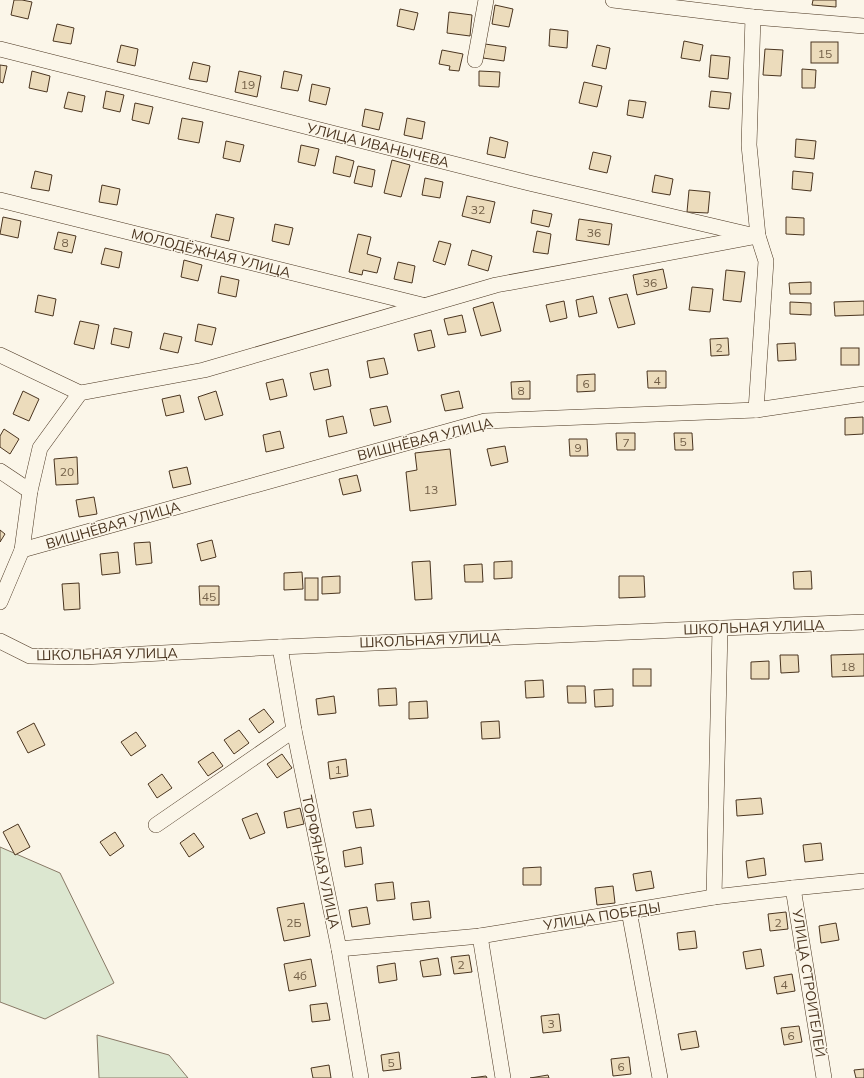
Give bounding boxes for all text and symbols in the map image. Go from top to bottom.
house number: 15 [818,46,832,61]
house number: 19 [241,77,255,92]
street label: УЛИЦА ИВАНЫЧЕВА [304,118,452,172]
house number: 32 [471,202,485,217]
street label: МОЛОДЁЖНАЯ УЛИЦА [129,224,293,282]
house number: 36 [587,225,601,240]
house number: 8 [61,235,69,250]
house number: 36 [643,275,657,290]
house number: 2 [715,340,723,355]
house number: 4 [653,373,661,388]
house number: 6 [582,376,590,391]
house number: 8 [517,383,525,398]
street label: ВИШНЁВАЯ УЛИЦА [355,413,495,465]
house number: 5 [679,434,687,449]
house number: 7 [622,435,630,450]
house number: 9 [574,440,582,455]
house number: 20 [60,464,74,479]
house number: 13 [424,482,438,497]
street label: ВИШНЁВАЯ УЛИЦА [44,497,183,553]
house number: 45 [202,589,216,604]
street label: ШКОЛЬНАЯ УЛИЦА [683,616,826,638]
street label: ШКОЛЬНАЯ УЛИЦА [359,629,502,651]
street label: ШКОЛЬНАЯ УЛИЦА [36,644,179,664]
house number: 18 [841,659,855,674]
house number: 1 [334,762,342,777]
street label: ТОРФЯНАЯ УЛИЦА [298,794,344,931]
street label: УЛИЦА ПОБЕДЫ [541,898,662,934]
street label: УЛИЦА СТРОИТЕЛЕЙ [788,907,830,1058]
house number: 2Б [286,915,302,930]
house number: 2 [774,915,782,930]
house number: 2 [457,957,465,972]
house number: 4б [293,968,307,983]
house number: 4 [780,977,788,992]
house number: 3 [547,1016,555,1031]
house number: 6 [787,1028,795,1043]
house number: 5 [387,1055,395,1070]
house number: 6 [617,1059,625,1074]

